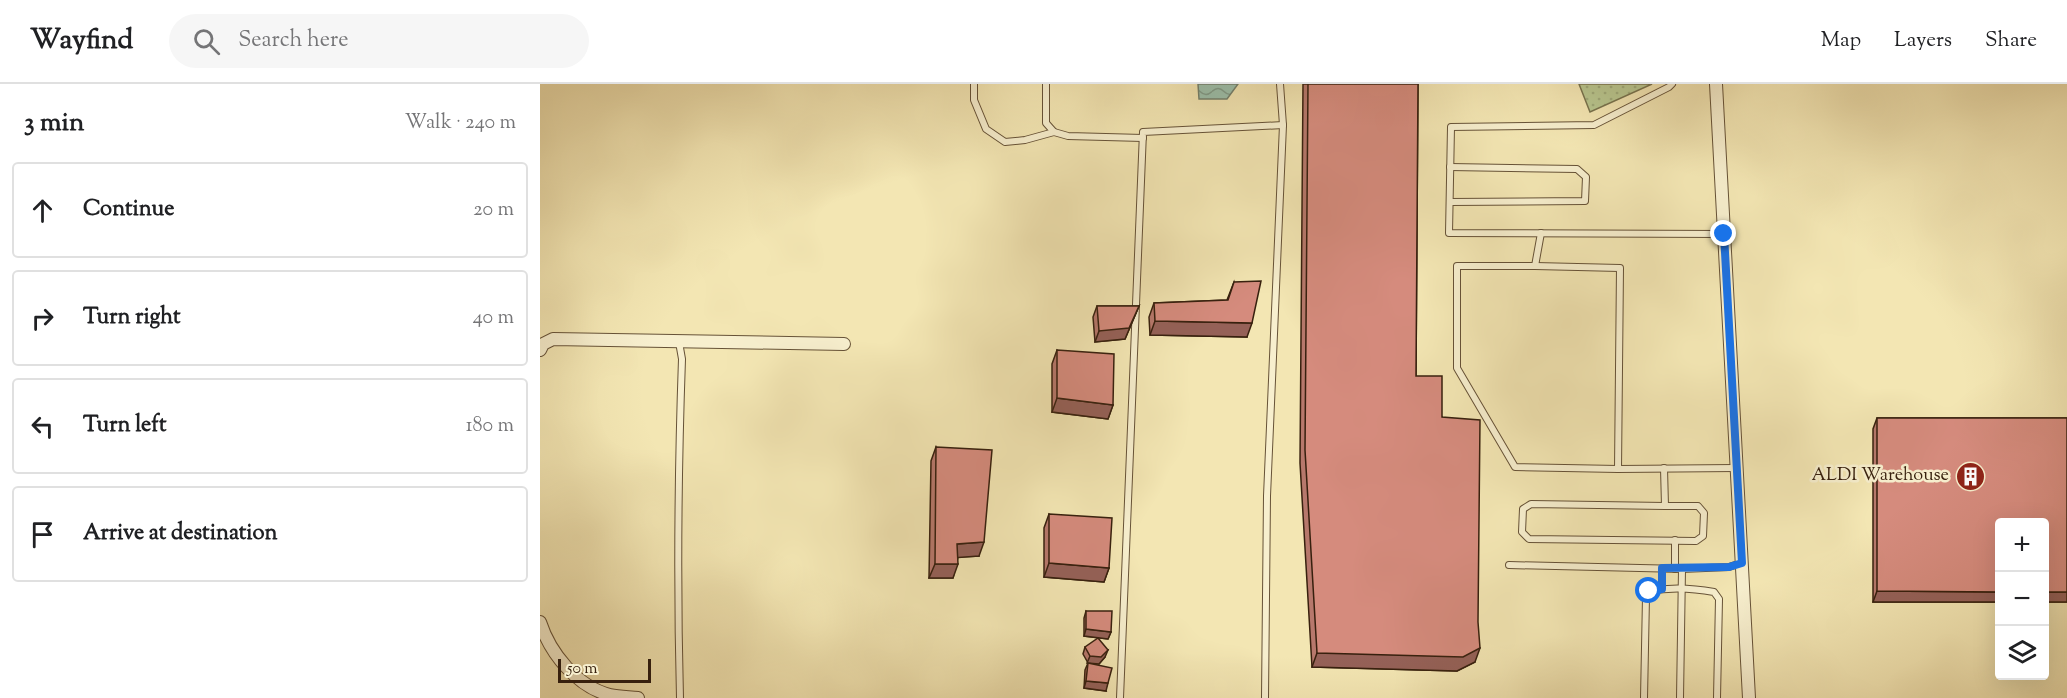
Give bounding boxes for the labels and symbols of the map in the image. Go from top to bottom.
route end [1710,220,1736,246]
building icon: ALDI Warehouse [1954,460,1986,492]
place label: ALDI Warehouse [1811,463,1949,489]
route start [1635,577,1661,603]
scale bar [558,656,651,684]

